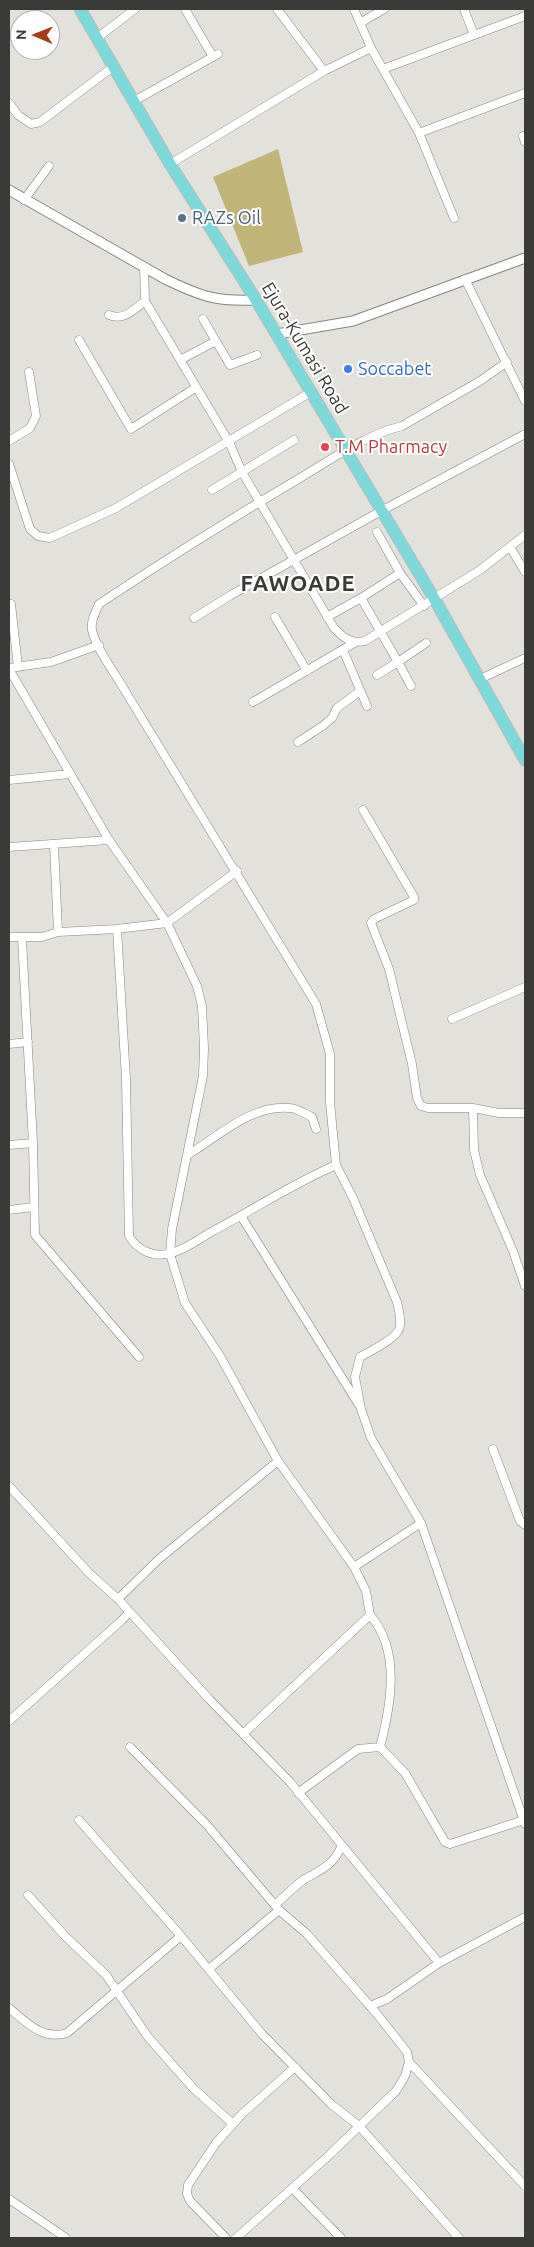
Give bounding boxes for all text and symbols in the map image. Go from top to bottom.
north arrow [10,10,60,60]
text: N [13,29,29,40]
place label: RAZs Oil [192,207,261,229]
marker: RAZs Oil [176,212,188,224]
street label: Ejura-Kumasi Road [257,278,353,418]
place label: Soccabet [358,358,431,380]
marker: Soccabet [342,363,354,375]
place label: T.M Pharmacy [335,436,447,458]
marker: T.M Pharmacy [319,441,331,453]
district label: FAWOADE [240,571,356,597]

